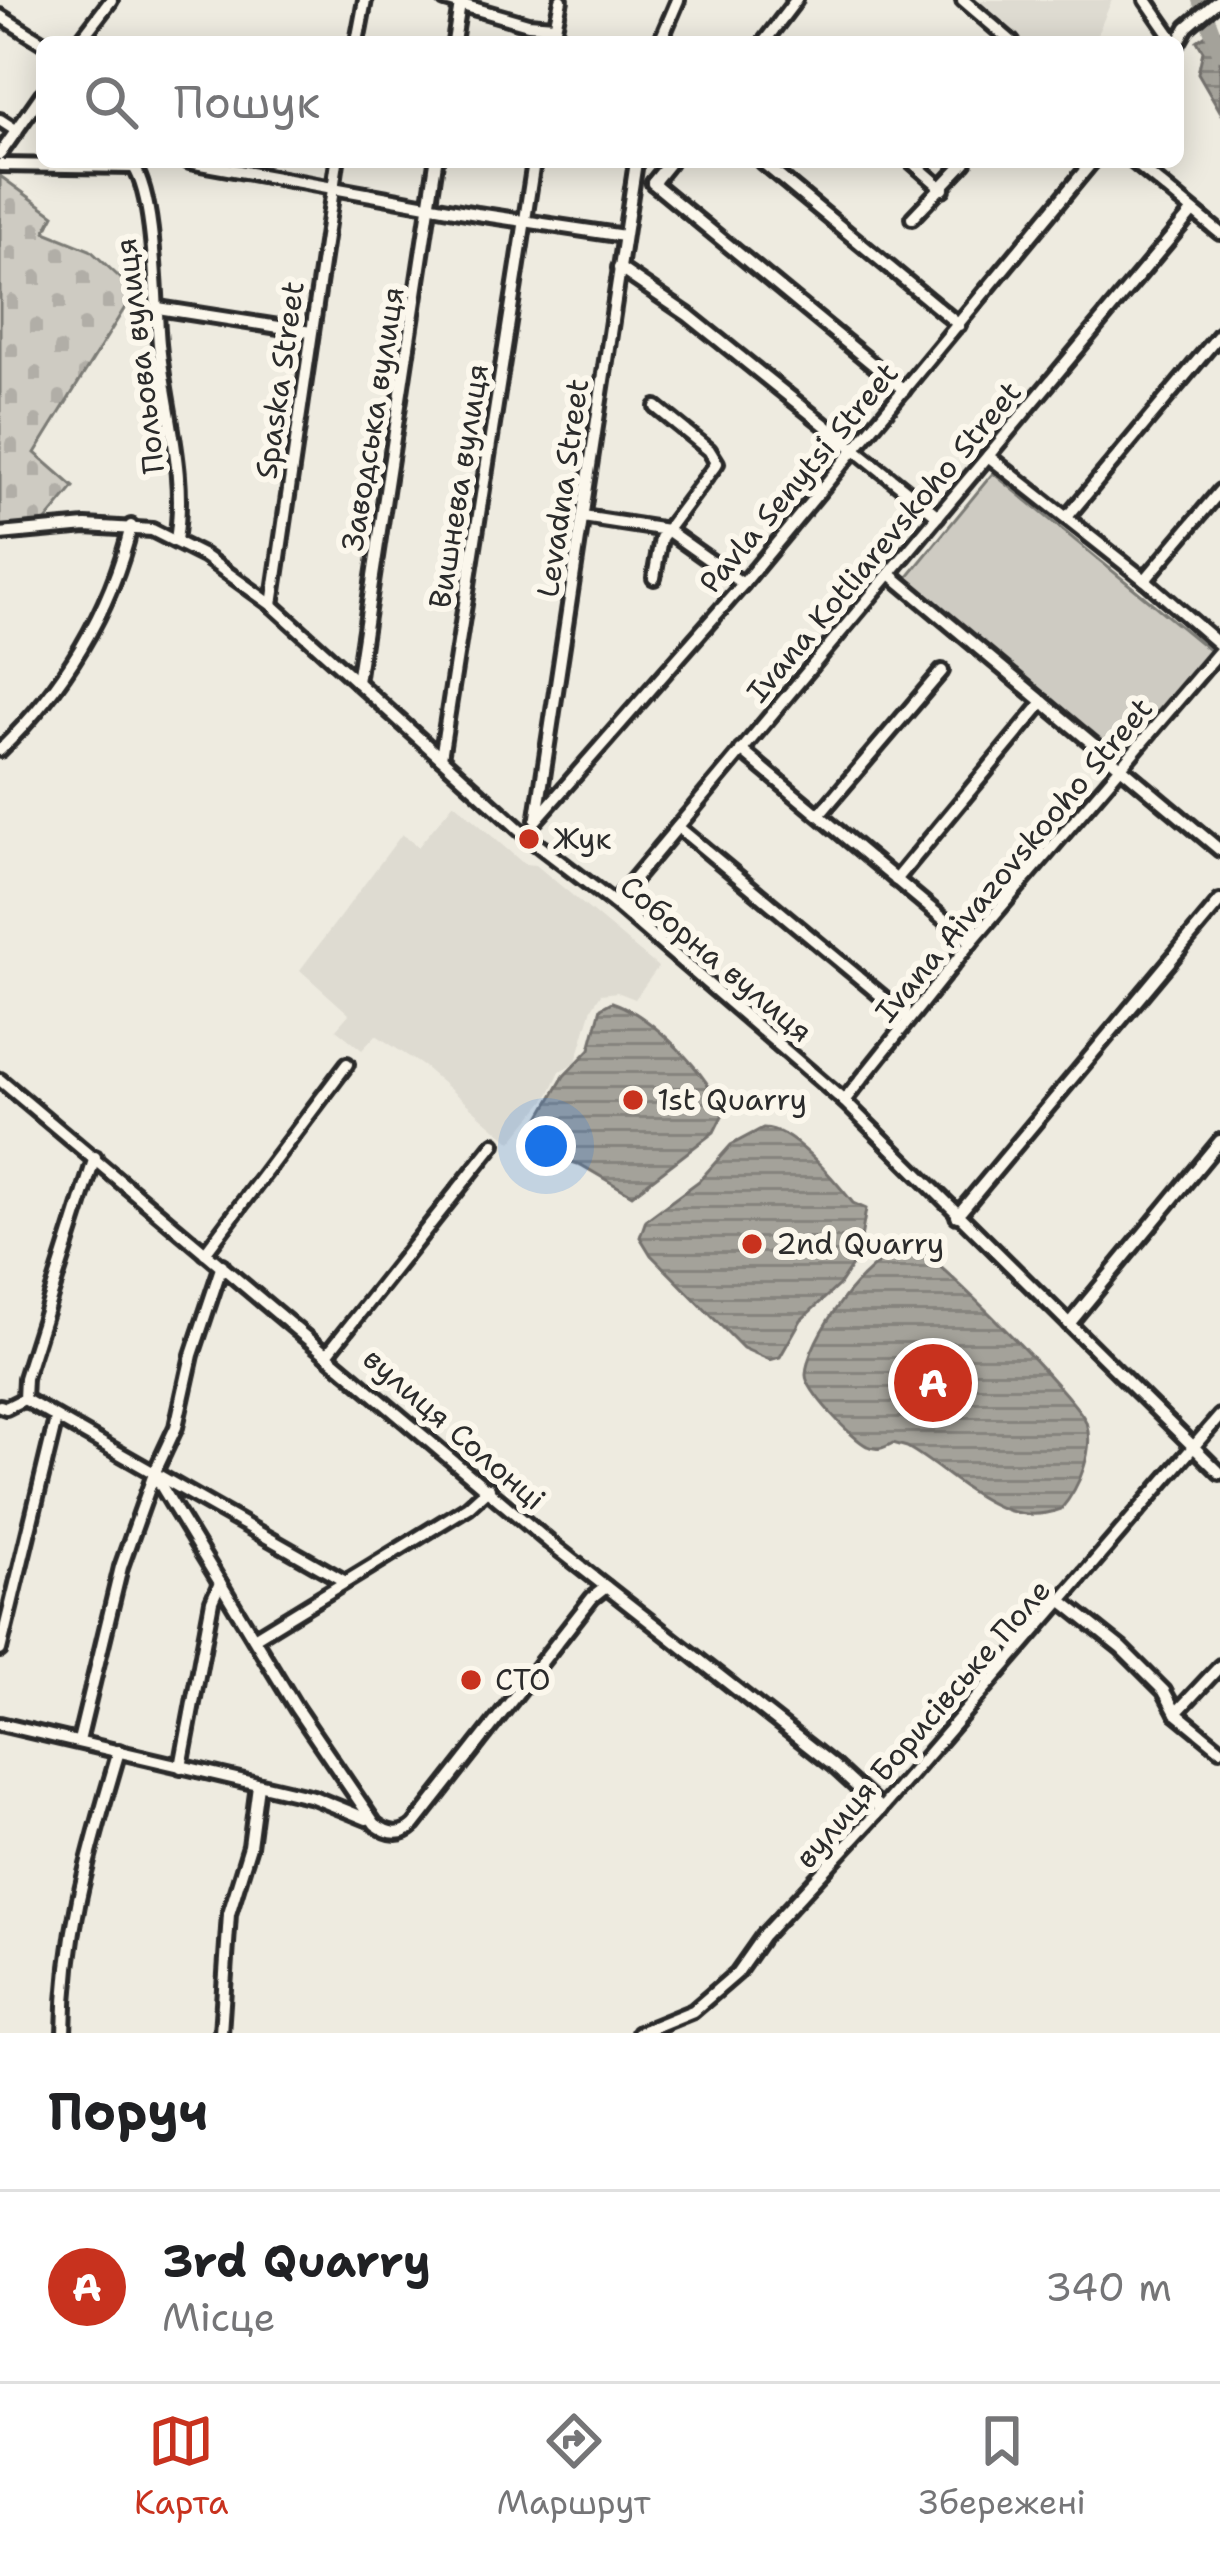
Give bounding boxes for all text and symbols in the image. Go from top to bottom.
search box [36,36,1184,168]
icon: search [78,69,144,135]
text: Пошук [174,72,320,132]
street label: Польова вулиця [105,236,174,476]
street label: Spaska Street [245,278,314,482]
street label: Заводська вулиця [331,284,414,554]
street label: Pavla Senytsi Street [690,354,907,602]
street label: Вишнева вулиця [419,361,498,611]
street label: Ivana Kotliarevskoho Street [737,372,1030,711]
street label: Levadna Street [527,376,598,600]
street label: Ivana Aivazovskooho Street [866,689,1162,1031]
place label: Жук [553,818,611,859]
marker: Жук [516,826,542,852]
street label: Соборна вулиця [611,866,821,1051]
place label: 1st Quarry [657,1079,807,1120]
marker: 1st Quarry [620,1087,646,1113]
your location [516,1116,576,1176]
place label: 2nd Quarry [776,1223,944,1264]
marker: 2nd Quarry [739,1231,765,1257]
street label: вулиця Солонці [354,1338,554,1519]
pin: A [894,1338,972,1428]
street label: вулиця Борисівське Поле [786,1570,1060,1877]
place label: СТО [495,1659,551,1700]
marker: СТО [458,1667,484,1693]
text: Поруч [48,2077,208,2145]
text: 3rd Quarry [162,2231,431,2291]
text: A [72,2261,102,2313]
text: 340 m [1045,2261,1172,2313]
text: Місце [162,2291,276,2343]
tab: Карта [134,2408,229,2525]
tab: Маршрут [497,2408,651,2525]
tab: Збережені [919,2408,1086,2525]

